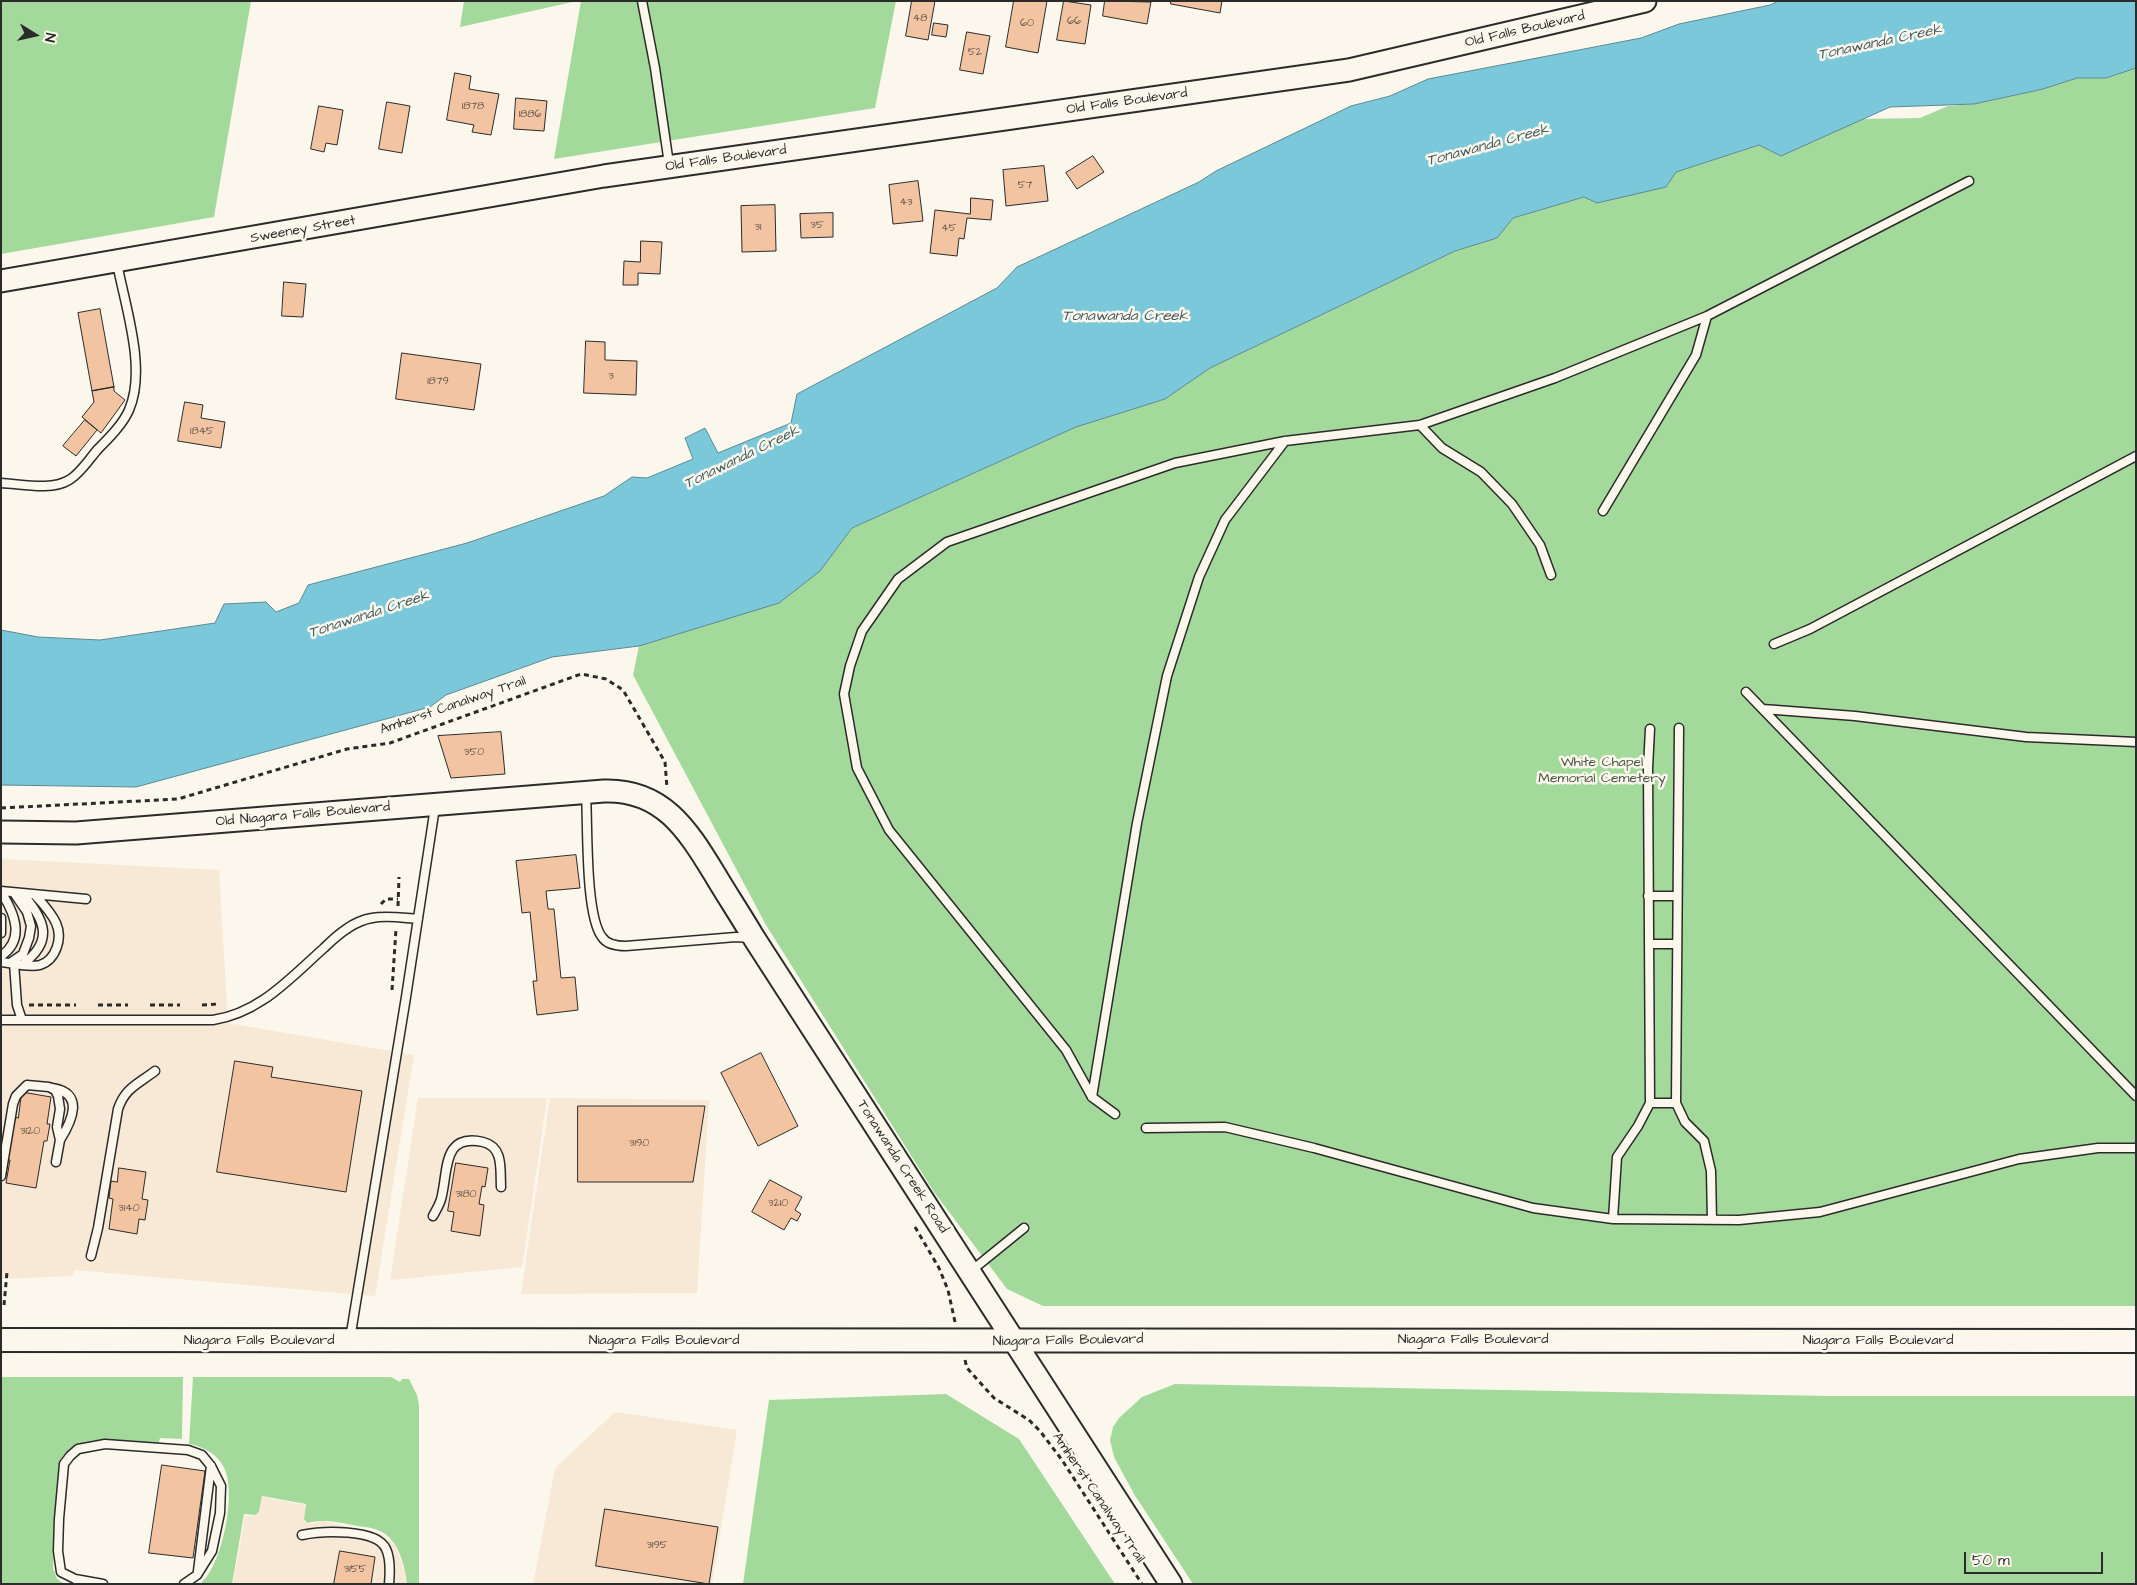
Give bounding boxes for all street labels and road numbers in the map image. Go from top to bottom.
street label: Old Falls Boulevard [1464,8,1586,52]
street label: Old Falls Boulevard [1065,85,1189,119]
street label: Old Falls Boulevard [664,142,788,176]
street label: Sweeney Street [249,212,357,248]
street label: Amherst Canalway Trail [378,673,528,739]
street label: Old Niagara Falls Boulevard [215,799,391,831]
street label: Tonawanda Creek Road [853,1097,951,1237]
street label: Niagara Falls Boulevard [993,1331,1143,1351]
street label: Niagara Falls Boulevard [1398,1332,1548,1348]
street label: Niagara Falls Boulevard [184,1333,334,1349]
street label: Niagara Falls Boulevard [589,1333,739,1349]
street label: Niagara Falls Boulevard [1803,1333,1953,1349]
street label: Amherst Canalway Trail [1048,1430,1148,1566]

